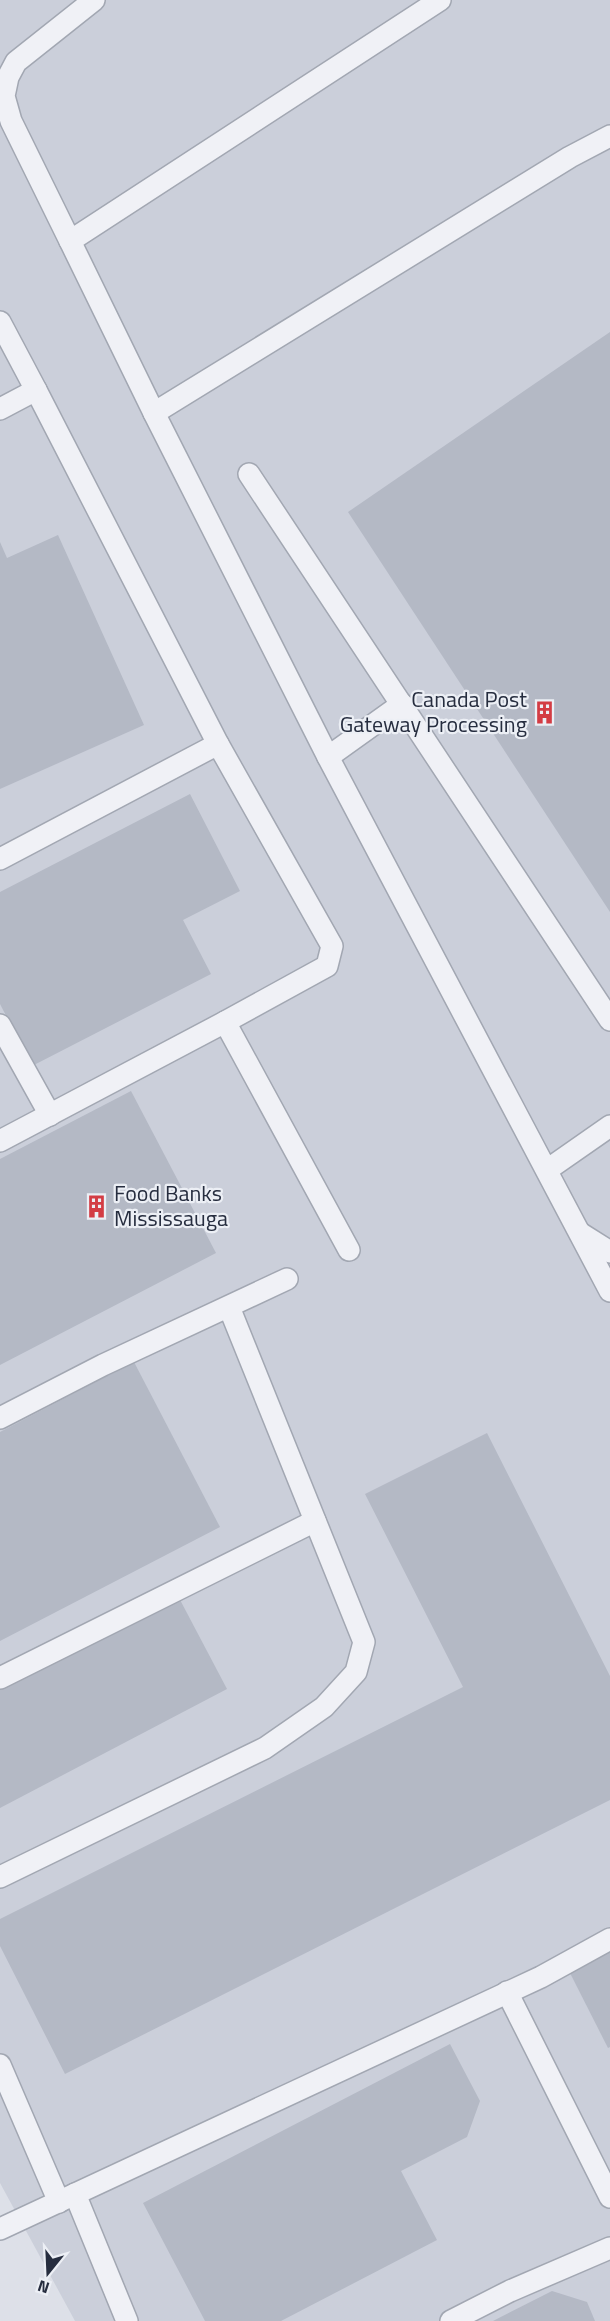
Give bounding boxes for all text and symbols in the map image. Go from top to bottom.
place label: Canada Post Gateway Processing [340,682,527,741]
building icon: Canada Post Gateway Processing [532,699,558,725]
place label: Food Banks Mississauga [114,1176,228,1235]
building icon: Food Banks Mississauga [83,1193,109,1219]
north arrow [18,2243,78,2303]
text: N [34,2274,52,2300]

